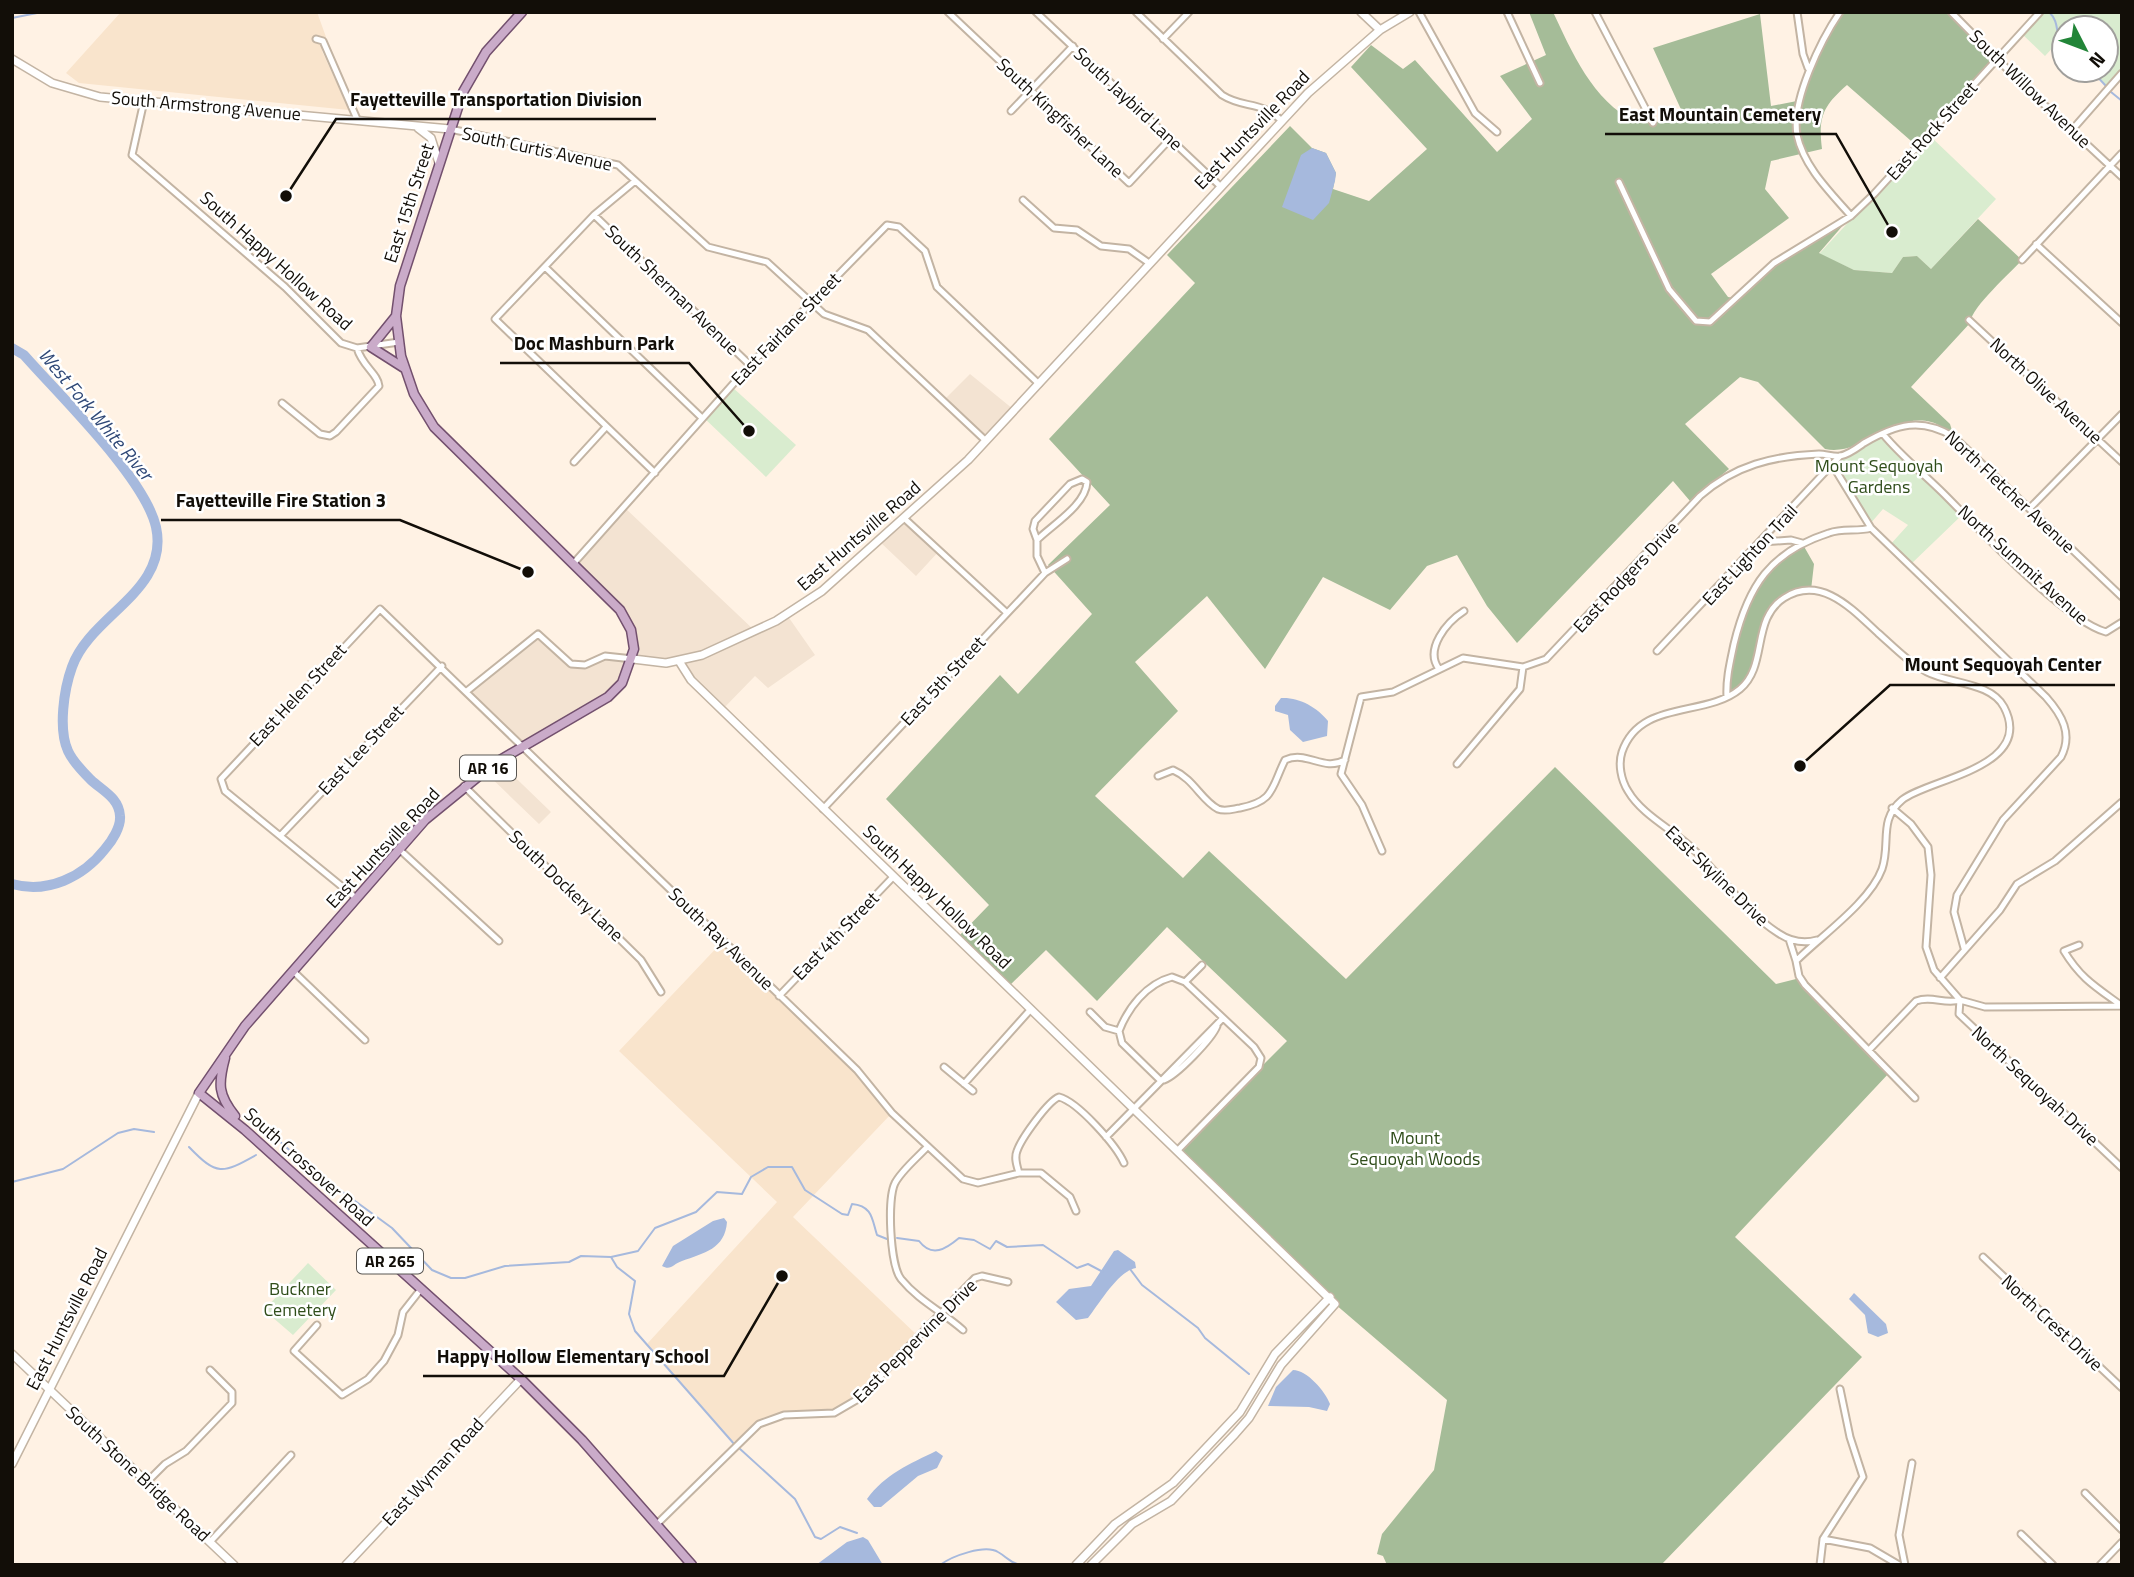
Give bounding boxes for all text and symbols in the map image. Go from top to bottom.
north arrow [2050,14,2120,84]
street label: South Willow Avenue [1963,23,2097,154]
street label: South Jaybird Lane [1068,41,1189,157]
text: N [2083,46,2113,75]
street label: South Kingfisher Lane [991,51,1130,184]
street label: East Huntsville Road [1188,64,1316,195]
street label: East Rock Street [1880,75,1984,186]
callout: Fayetteville Transportation Division [336,79,656,119]
street label: South Armstrong Avenue [110,84,302,127]
text: Fayetteville Transportation Division [350,84,642,113]
callout: East Mountain Cemetery [1605,94,1836,134]
text: East Mountain Cemetery [1619,99,1822,128]
street label: South Curtis Avenue [459,119,615,178]
street label: East 15th Street [377,139,441,266]
street label: South Happy Hollow Road [194,185,359,337]
street label: South Sherman Avenue [599,218,746,361]
street label: East Fairlane Street [725,266,847,391]
callout: Doc Mashburn Park [500,323,689,363]
text: Doc Mashburn Park [514,328,675,357]
street label: North Olive Avenue [1984,331,2109,450]
water label: West Fork White River [32,341,162,488]
street label: North Fletcher Avenue [1939,424,2082,559]
park label: Mount Sequoyah Gardens [1815,452,1943,500]
street label: East Huntsville Road [791,474,927,597]
callout: Fayetteville Fire Station 3 [161,480,400,520]
text: Fayetteville Fire Station 3 [176,485,386,514]
street label: East Lighton Trail [1696,498,1804,611]
street label: North Summit Avenue [1952,498,2095,631]
street label: East Rodgers Drive [1567,515,1685,638]
street label: East 5th Street [894,629,992,732]
street label: East Helen Street [243,637,353,752]
callout: Mount Sequoyah Center [1890,645,2115,685]
text: Mount Sequoyah Center [1905,649,2101,678]
street label: East Lee Street [312,698,410,801]
road number: AR 16 [460,755,516,780]
street label: East Huntsville Road [319,781,446,914]
street label: South Happy Hollow Road [857,818,1018,975]
street label: East Skyline Drive [1659,819,1775,932]
street label: South Dockery Lane [503,824,630,948]
street label: South Ray Avenue [662,881,780,996]
street label: East 4th Street [786,885,885,986]
street label: North Sequoyah Drive [1966,1019,2105,1152]
street label: South Crossover Road [238,1101,380,1232]
park label: Mount Sequoyah Woods [1350,1124,1480,1172]
street label: East Huntsville Road [19,1243,114,1395]
road number: AR 265 [357,1248,423,1274]
street label: North Crest Drive [1995,1268,2109,1377]
street label: East Peppervine Drive [846,1272,983,1409]
park label: Buckner Cemetery [263,1275,337,1323]
callout: Happy Hollow Elementary School [423,1336,724,1376]
text: Happy Hollow Elementary School [437,1341,709,1370]
street label: South Stone Bridge Road [60,1399,217,1548]
street label: East Wyman Road [375,1412,490,1532]

